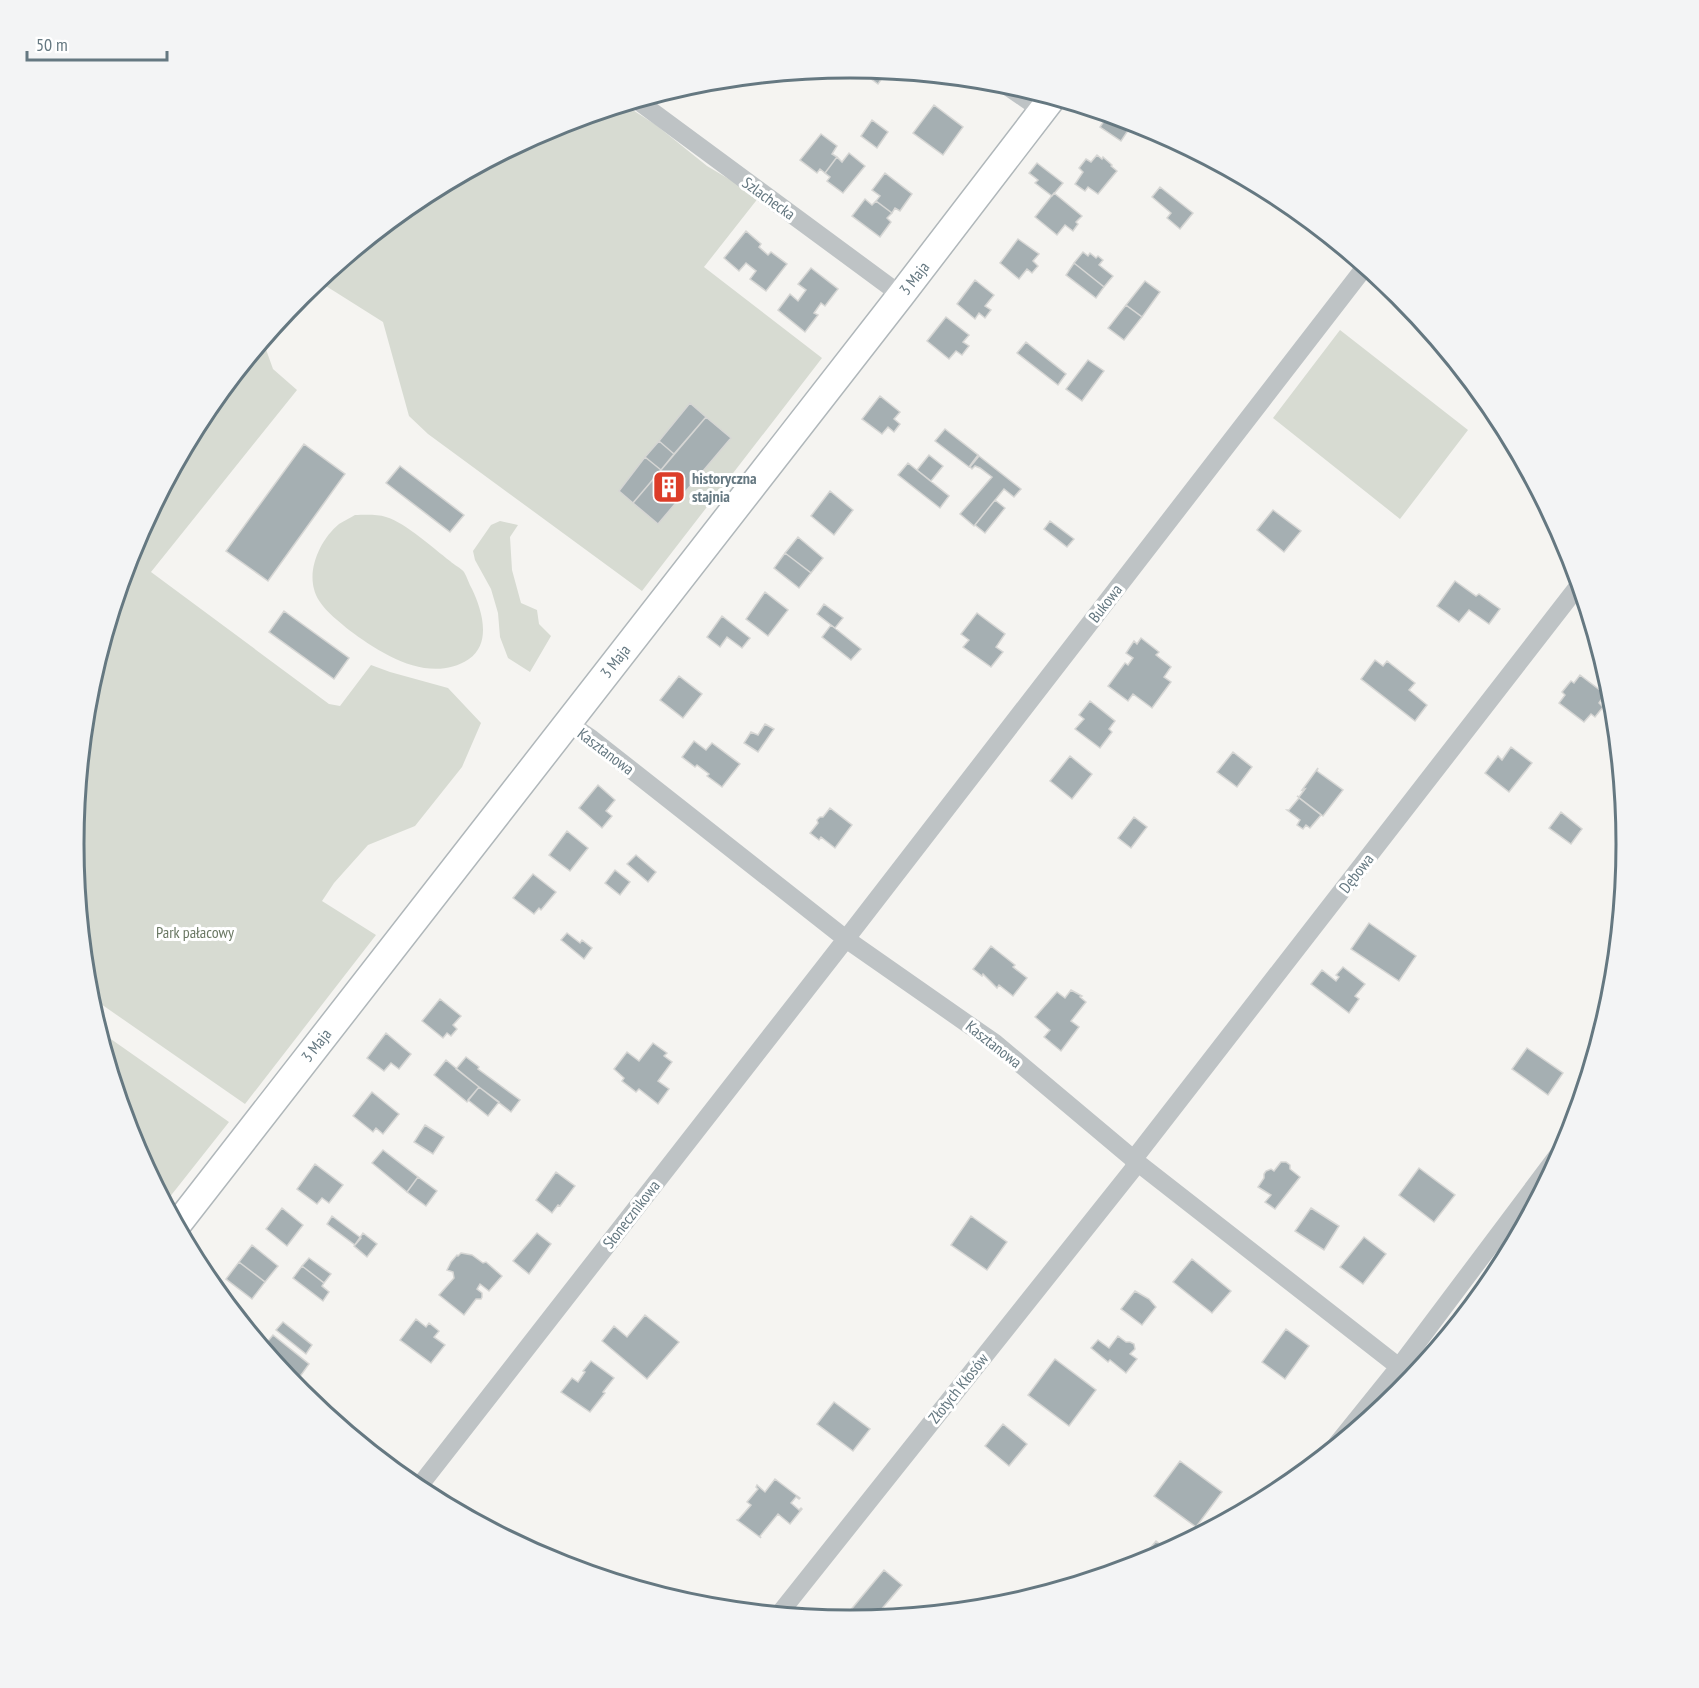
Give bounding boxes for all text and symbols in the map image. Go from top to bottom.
scale bar [27,24,166,62]
text: 50 m [36,33,68,56]
street label: Szlachecka [739,172,799,224]
street label: 3 Maja [895,257,933,299]
place label: historyczna stajnia [692,468,757,506]
building icon: historyczna stajnia [651,469,687,505]
street label: Bukowa [1084,580,1126,626]
street label: 3 Maja [596,640,634,682]
street label: Kasztanowa [574,723,638,779]
street label: Dębowa [1334,849,1378,897]
park label: Park pałacowy [156,922,234,942]
street label: Kasztanowa [962,1016,1026,1072]
street label: 3 Maja [297,1024,335,1066]
street label: Słonecznikowa [598,1176,664,1252]
street label: Złotych Kłosów [924,1349,993,1427]

